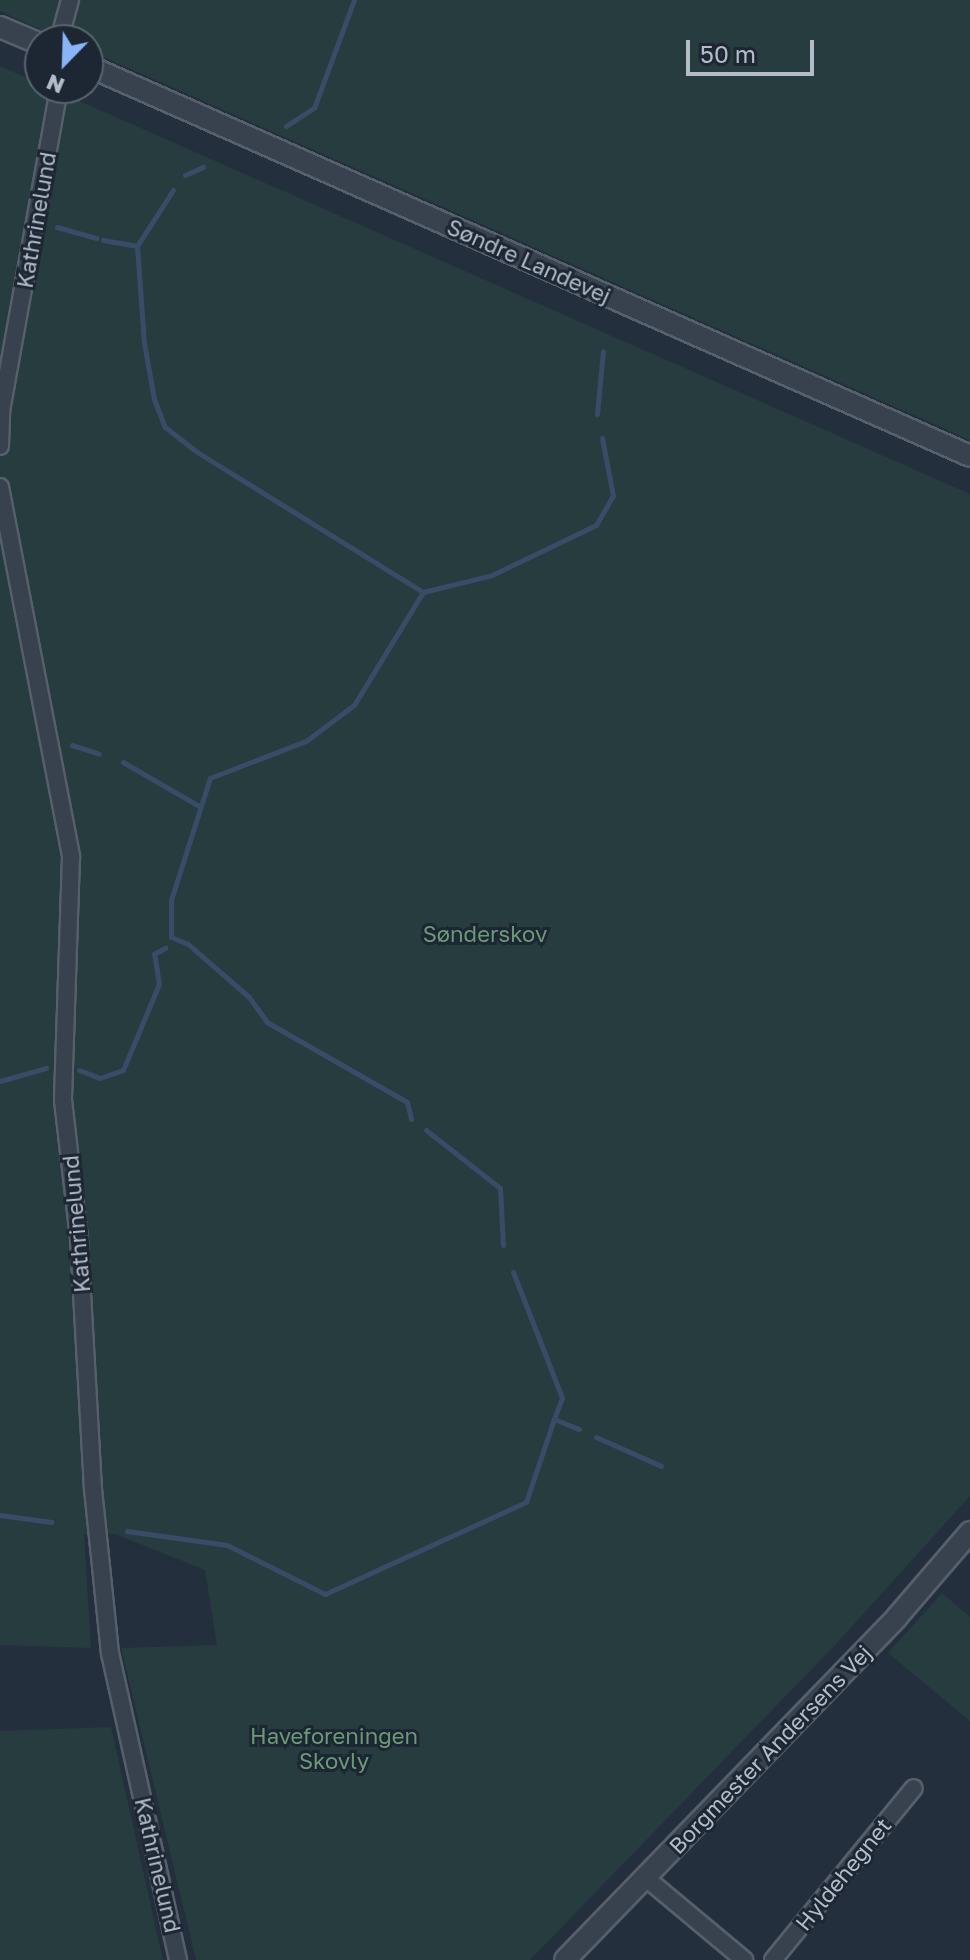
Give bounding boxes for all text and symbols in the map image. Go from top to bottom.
north arrow [24,24,104,104]
scale bar [690,24,818,74]
text: 50 m [700,39,756,68]
text: N [42,69,68,100]
street label: Kathrinelund [11,150,61,290]
street label: Søndre Landevej [443,213,615,309]
park label: Sønderskov [423,921,547,947]
street label: Kathrinelund [57,1154,95,1294]
street label: Borgmester Andersens Vej [663,1639,877,1859]
park label: Haveforeningen Skovly [250,1722,418,1774]
street label: Kathrinelund [130,1795,186,1935]
street label: Hyldehegnet [790,1812,896,1936]

